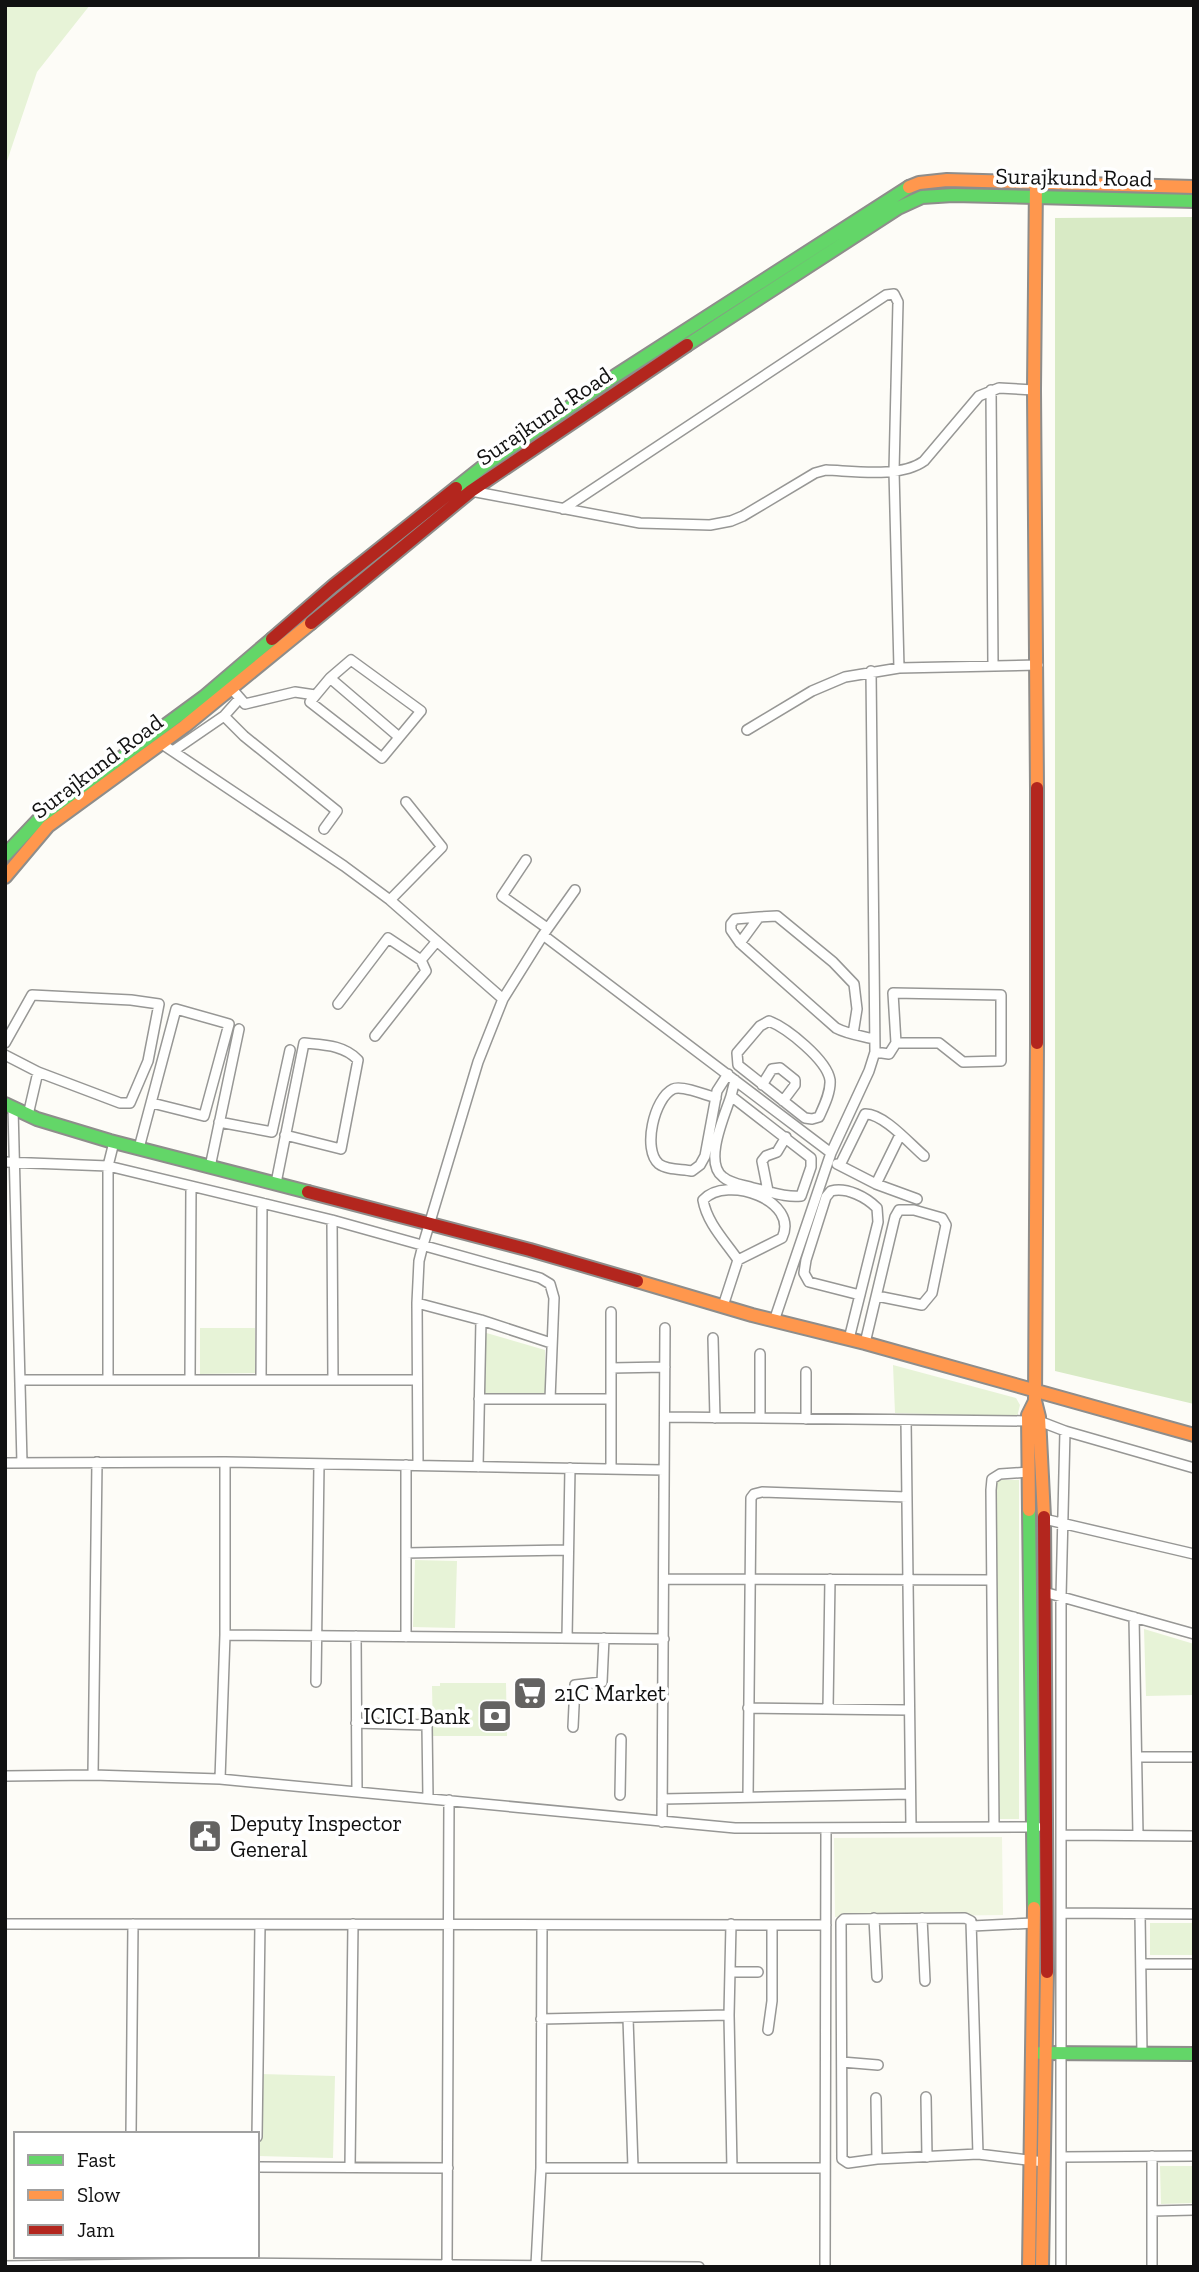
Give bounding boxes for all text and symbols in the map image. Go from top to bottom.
street label: Surajkund Road [995,162,1153,192]
street label: Surajkund Road [471,360,617,472]
street label: Surajkund Road [26,707,168,824]
supermarket icon: 21C Market [511,1674,549,1712]
place label: 21C Market [554,1679,667,1707]
bank icon: ICICI Bank [476,1697,514,1735]
place label: ICICI Bank [363,1702,470,1730]
place label: Deputy Inspector General [230,1809,402,1863]
public building icon: Deputy Inspector General [186,1817,224,1855]
legend [14,2132,259,2258]
text: Fast [77,2147,116,2172]
text: Slow [77,2182,120,2207]
text: Jam [77,2217,114,2242]

